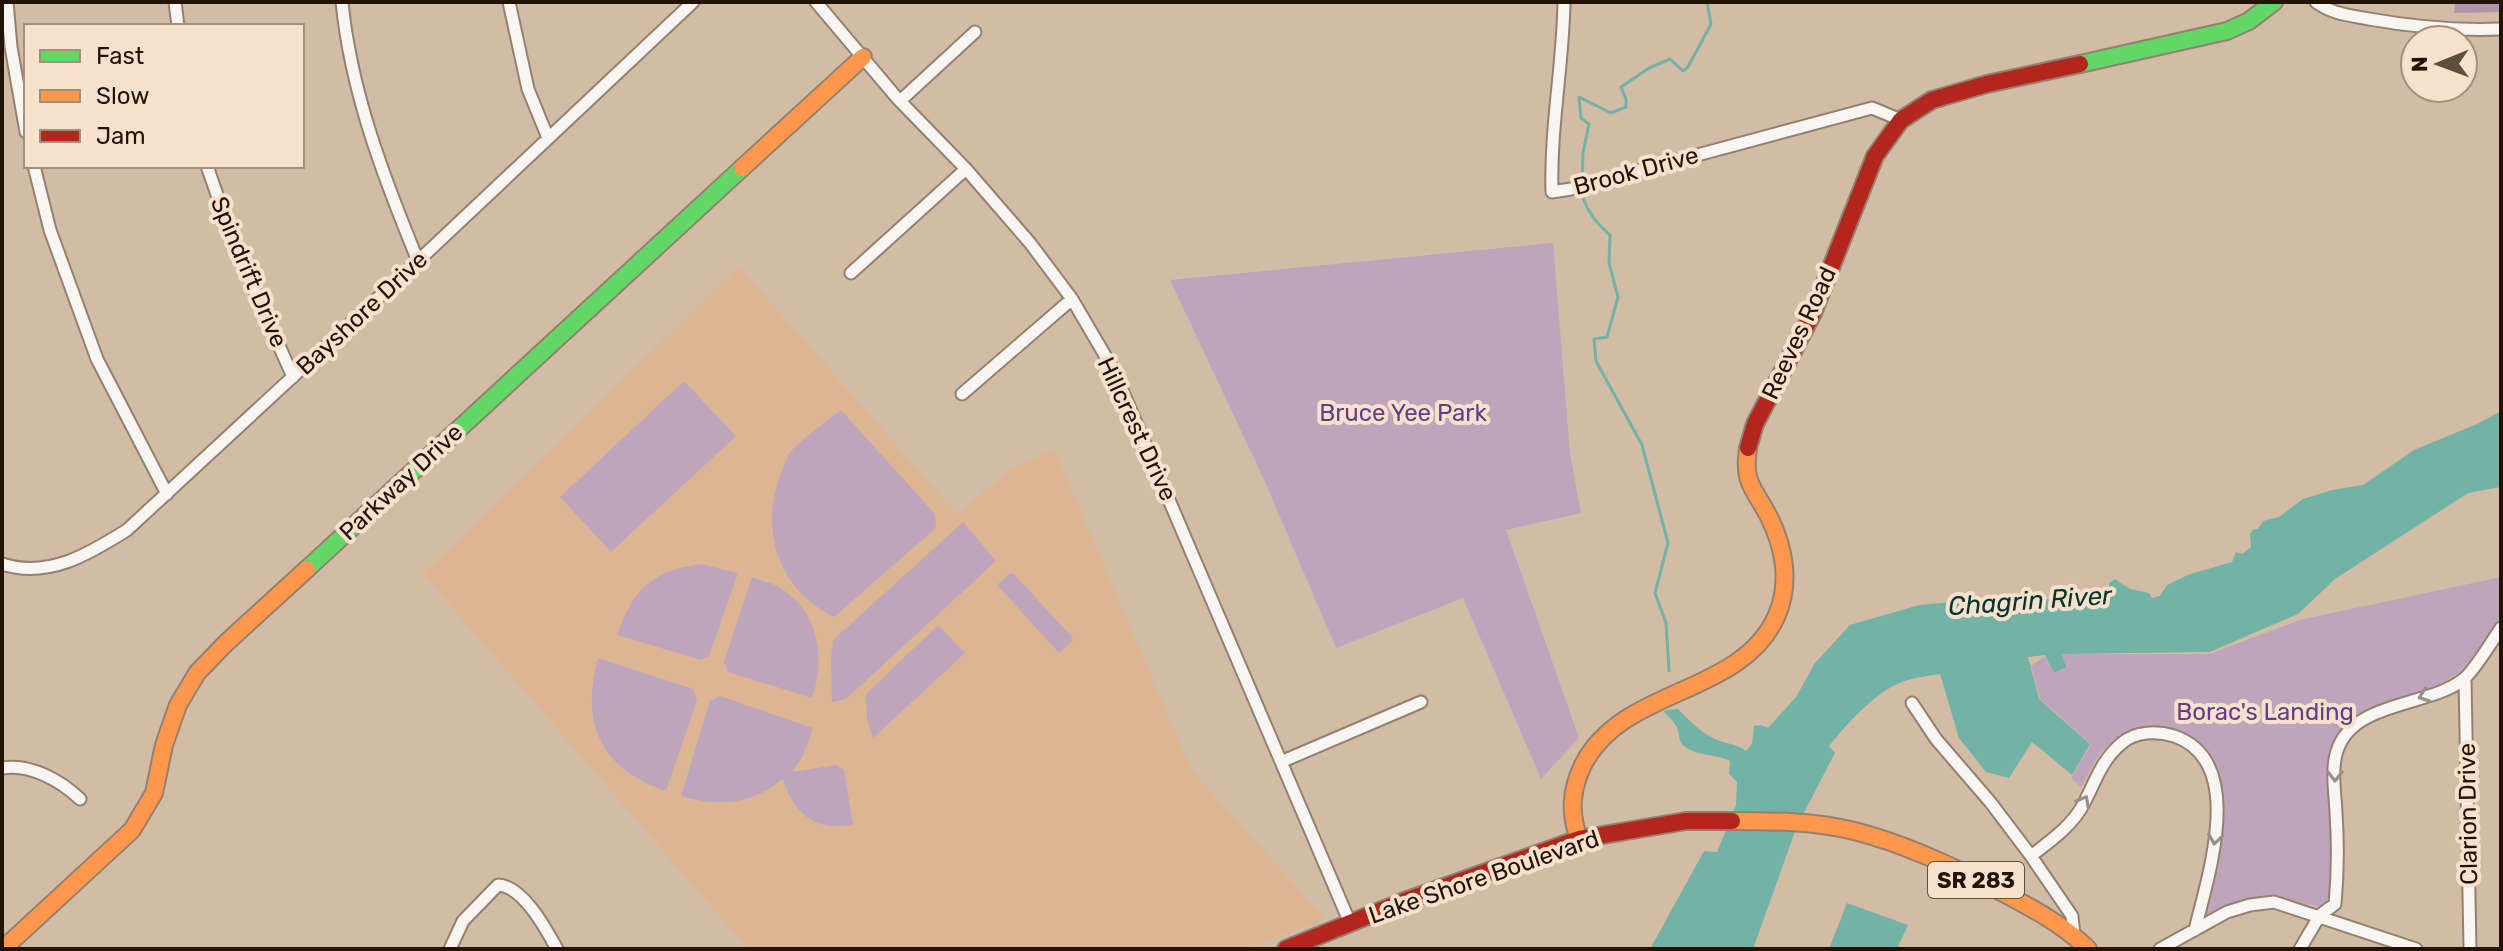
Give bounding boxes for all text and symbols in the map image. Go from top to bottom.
legend [24,24,304,168]
north arrow [2399,24,2479,104]
text: Fast [96,42,144,70]
text: N [2406,56,2433,72]
text: Slow [96,82,149,110]
text: Jam [96,122,146,150]
street label: Brook Drive [1570,141,1702,201]
street label: Spindrift Drive [205,192,293,352]
street label: Bayshore Drive [291,245,433,381]
street label: Reeves Road [1756,262,1842,404]
street label: Hillcrest Drive [1091,353,1183,505]
park label: Bruce Yee Park [1319,399,1487,427]
street label: Parkway Drive [334,418,468,546]
water label: Chagrin River [1947,580,2114,622]
one-way arrow [2418,687,2432,703]
park label: Borac's Landing [2176,698,2354,726]
street label: Clarion Drive [2453,743,2483,885]
one-way arrow [2326,770,2344,783]
one-way arrow [2074,795,2089,809]
street label: Lake Shore Boulevard [1365,824,1603,930]
one-way arrow [2207,833,2224,846]
road number: SR 283 [1928,862,2024,898]

